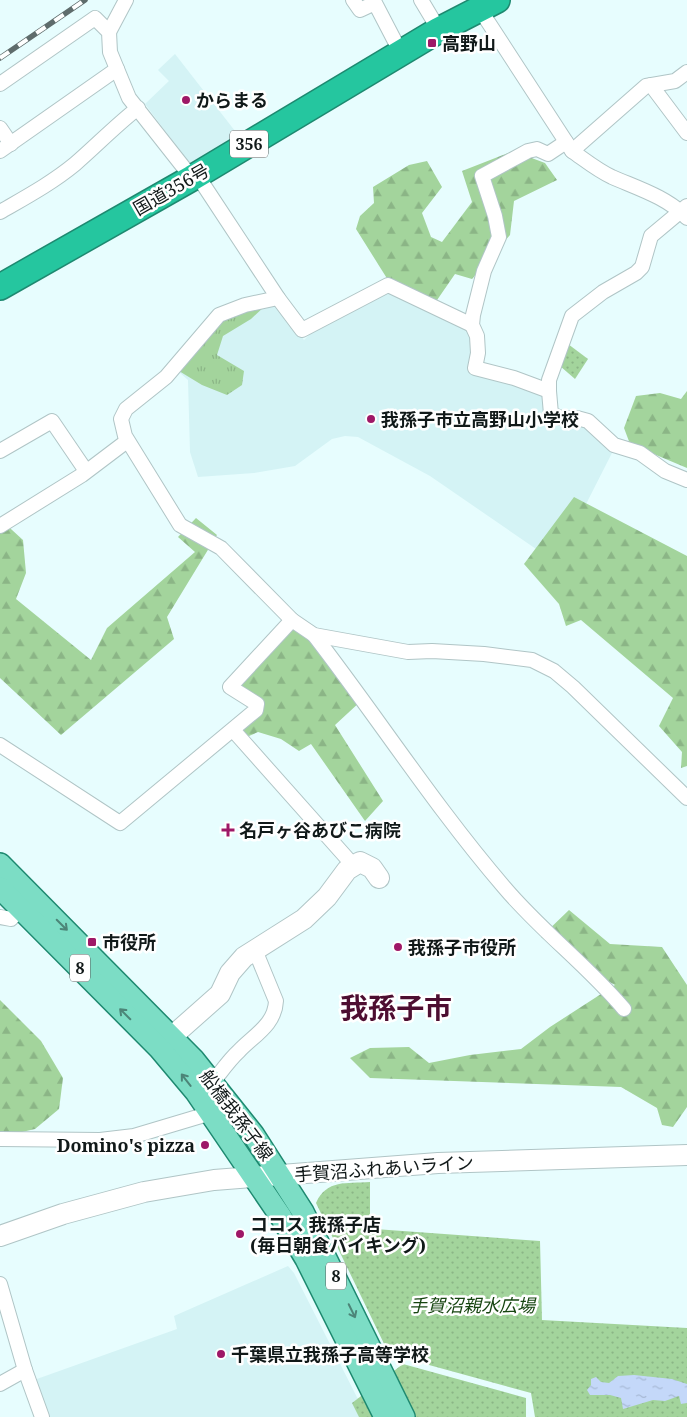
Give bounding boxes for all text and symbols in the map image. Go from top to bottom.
place label: 高野山 [442,31,496,55]
marker: 高野山 [426,37,438,49]
place label: からまる [196,88,268,112]
marker: からまる [180,94,192,106]
road number: 356 [230,130,268,158]
street label: 国道356号 [129,158,213,220]
place label: 我孫子市立高野山小学校 [381,407,579,431]
marker: 我孫子市立高野山小学校 [365,413,377,425]
place label: 名戸ヶ谷あびこ病院 [239,818,401,842]
marker: 名戸ヶ谷あびこ病院 [221,823,235,837]
one-way arrow [56,919,68,932]
place label: 市役所 [102,930,156,954]
place label: 我孫子市役所 [408,935,516,959]
marker: 市役所 [86,936,98,948]
marker: 我孫子市役所 [392,941,404,953]
road number: 8 [70,954,90,981]
district label: 我孫子市 [340,988,452,1026]
one-way arrow [119,1007,131,1020]
street label: 船橋我孫子線 [195,1065,279,1165]
one-way arrow [181,1074,192,1087]
place label: Domino's pizza [57,1133,195,1157]
marker: Domino's pizza [199,1139,211,1151]
street label: 手賀沼ふれあいライン [293,1150,475,1186]
place label: ココス 我孫子店 (毎日朝食バイキング) [250,1212,426,1257]
marker: ココス 我孫子店 (毎日朝食バイキング) [234,1228,246,1240]
road number: 8 [326,1262,346,1290]
park label: 手賀沼親水広場 [409,1293,537,1317]
one-way arrow [348,1303,357,1318]
place label: 千葉県立我孫子高等学校 [231,1342,429,1366]
marker: 千葉県立我孫子高等学校 [215,1348,227,1360]

